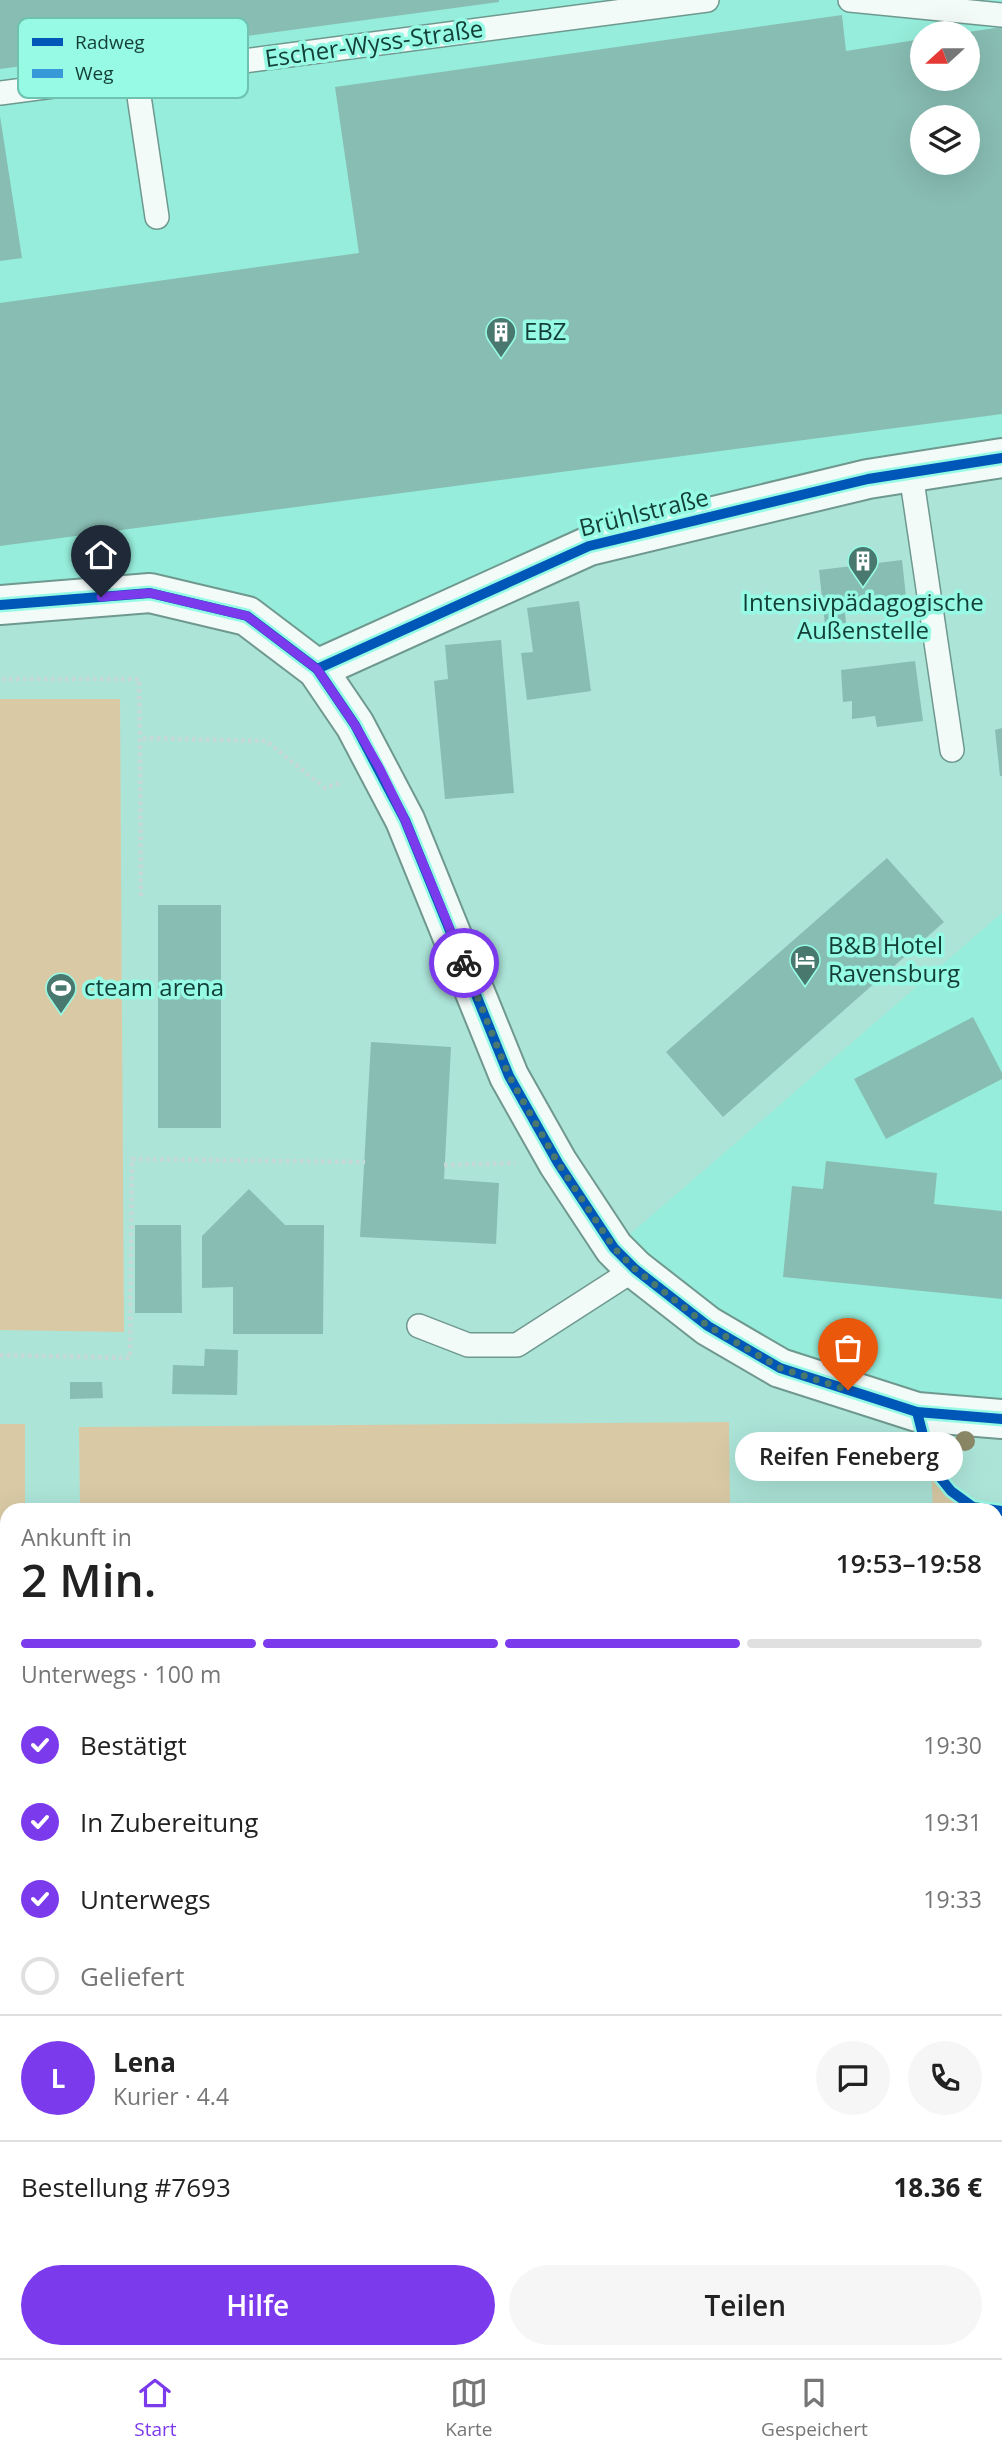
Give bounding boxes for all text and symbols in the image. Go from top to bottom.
street label: Escher-Wyss-Straße [263,11,485,74]
legend [18,18,248,98]
north arrow [910,21,980,91]
map controls [910,21,980,175]
text: Radweg [75,29,145,55]
text: Weg [75,60,114,86]
button: layers [910,105,980,175]
place label: EBZ [524,314,567,347]
building icon: EBZ [484,315,518,359]
street label: Brühlstraße [575,480,712,544]
pin [71,525,131,597]
icon: home [82,536,120,574]
building icon: Intensivpädagogische Außenstelle [846,544,880,588]
place label: Intensivpädagogische Außenstelle [742,585,984,646]
courier [429,928,499,998]
place label: B&B Hotel Ravensburg [828,928,960,989]
hotel icon: B&B Hotel Ravensburg [788,943,822,987]
icon: bike [445,944,483,982]
place label: cteam arena [84,970,224,1003]
sports icon: cteam arena [44,971,78,1015]
pin [818,1318,878,1390]
icon: bag [829,1329,867,1367]
callout: Reifen Feneberg [734,1432,962,1481]
text: Reifen Feneberg [759,1440,939,1472]
text: Ankunft in [21,1521,132,1553]
text: 19:53–19:58 [836,1545,982,1581]
text: 2 Min. [21,1548,156,1610]
text: Unterwegs · 100 m [21,1658,221,1690]
icon: check [21,1726,59,1764]
text: Bestätigt [80,1727,187,1763]
text: 19:30 [923,1729,982,1761]
icon: check [21,1803,59,1841]
text: In Zubereitung [80,1804,258,1840]
text: 19:31 [923,1806,982,1838]
icon: check [21,1880,59,1918]
text: Unterwegs [80,1881,211,1917]
text: 19:33 [923,1883,982,1915]
text: Geliefert [80,1958,184,1994]
button: chat [816,2041,890,2115]
button: phone [908,2041,982,2115]
text: Lena [113,2044,176,2080]
text: L [51,2060,65,2096]
text: Kurier · 4.4 [113,2080,229,2112]
text: Bestellung #7693 [21,2169,231,2205]
text: 18.36 € [894,2169,982,2205]
button: Hilfe [21,2265,495,2345]
button: Teilen [509,2265,982,2345]
tab: Start [134,2374,177,2442]
tab: Karte [445,2374,493,2442]
tab: Gespeichert [761,2374,868,2442]

